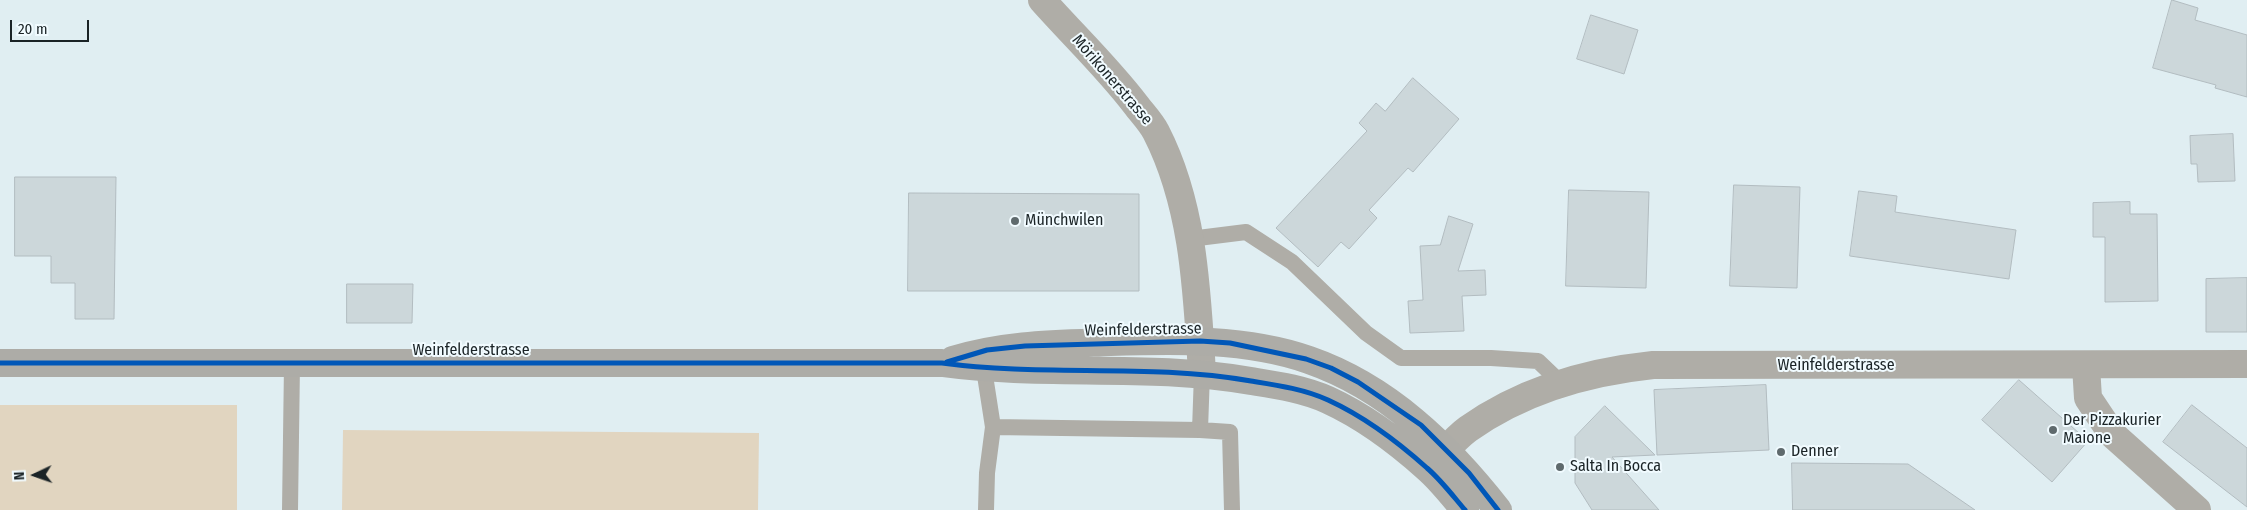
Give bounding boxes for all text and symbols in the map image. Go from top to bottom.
scale bar [12,10,91,42]
text: 20 m [18,20,48,38]
street label: Mörikonerstrasse [1068,31,1156,129]
place label: Münchwilen [1025,211,1103,231]
marker: Münchwilen [1009,215,1021,227]
street label: Weinfelderstrasse [1084,319,1202,341]
street label: Weinfelderstrasse [412,341,530,361]
street label: Weinfelderstrasse [1777,356,1895,376]
place label: Der Pizzakurier Maione [2063,411,2161,449]
marker: Der Pizzakurier Maione [2047,424,2059,436]
place label: Denner [1791,442,1839,462]
marker: Denner [1775,446,1787,458]
north arrow [10,450,60,500]
place label: Salta In Bocca [1570,457,1661,477]
marker: Salta In Bocca [1554,461,1566,473]
text: N [11,471,28,480]

